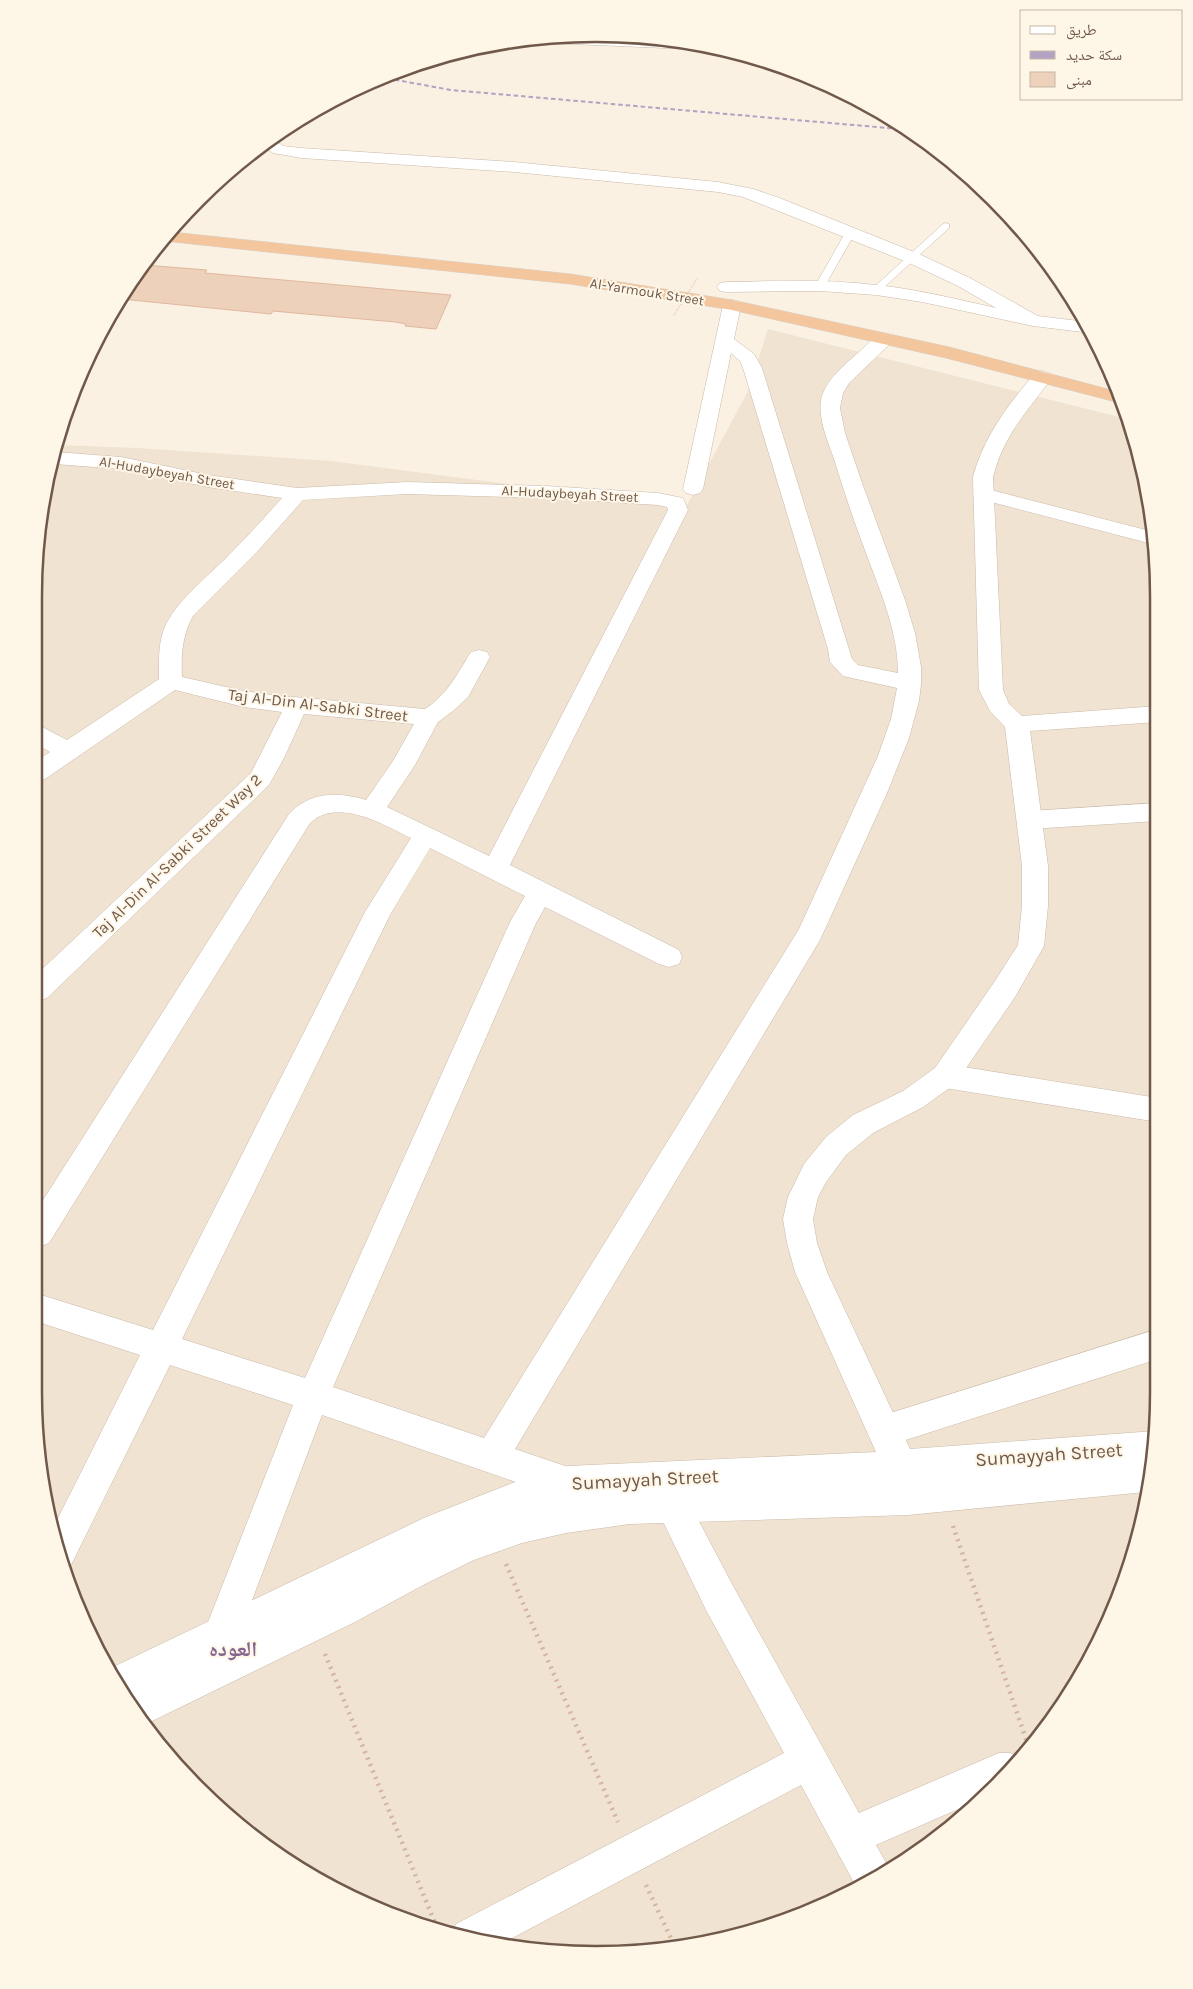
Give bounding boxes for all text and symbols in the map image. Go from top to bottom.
legend [1020,10,1183,100]
text: طريق [1066,21,1097,40]
text: سكة حديد [1066,46,1122,64]
text: مبنى [1066,71,1092,90]
street label: Al-Yarmouk Street [589,275,705,309]
street label: Al-Hudaybeyah Street [98,453,236,493]
street label: Al-Hudaybeyah Street [501,482,639,506]
street label: Taj Al-Din Al-Sabki Street [227,685,409,725]
street label: Taj Al-Din Al-Sabki Street Way 2 [88,770,266,942]
street label: Sumayyah Street [975,1439,1123,1471]
street label: Sumayyah Street [571,1465,719,1495]
district label: العوده [209,1637,257,1661]

